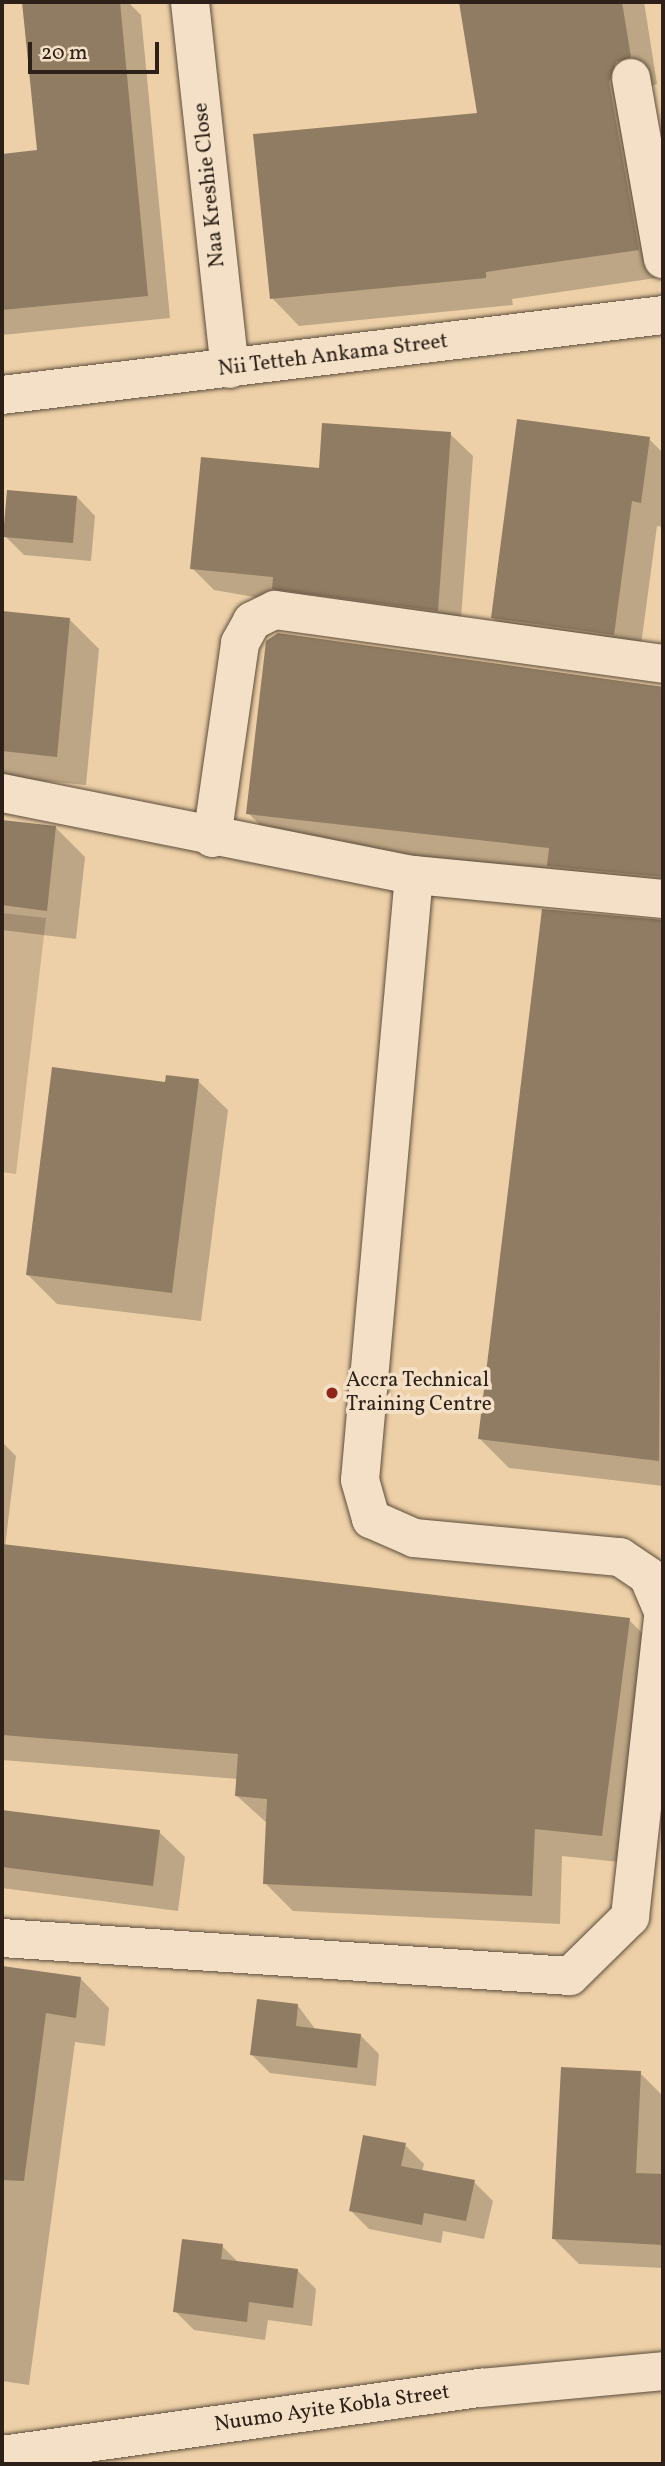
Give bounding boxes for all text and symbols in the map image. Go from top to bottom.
scale bar [32,28,163,72]
text: 20 m [41,39,87,68]
street label: Naa Kreshie Close [189,101,231,269]
street label: Nii Tetteh Ankama Street [216,329,450,383]
place label: Accra Technical Training Centre [346,1368,492,1418]
marker: Accra Technical Training Centre [324,1385,340,1401]
street label: Nuumo Ayite Kobla Street [213,2380,451,2438]

